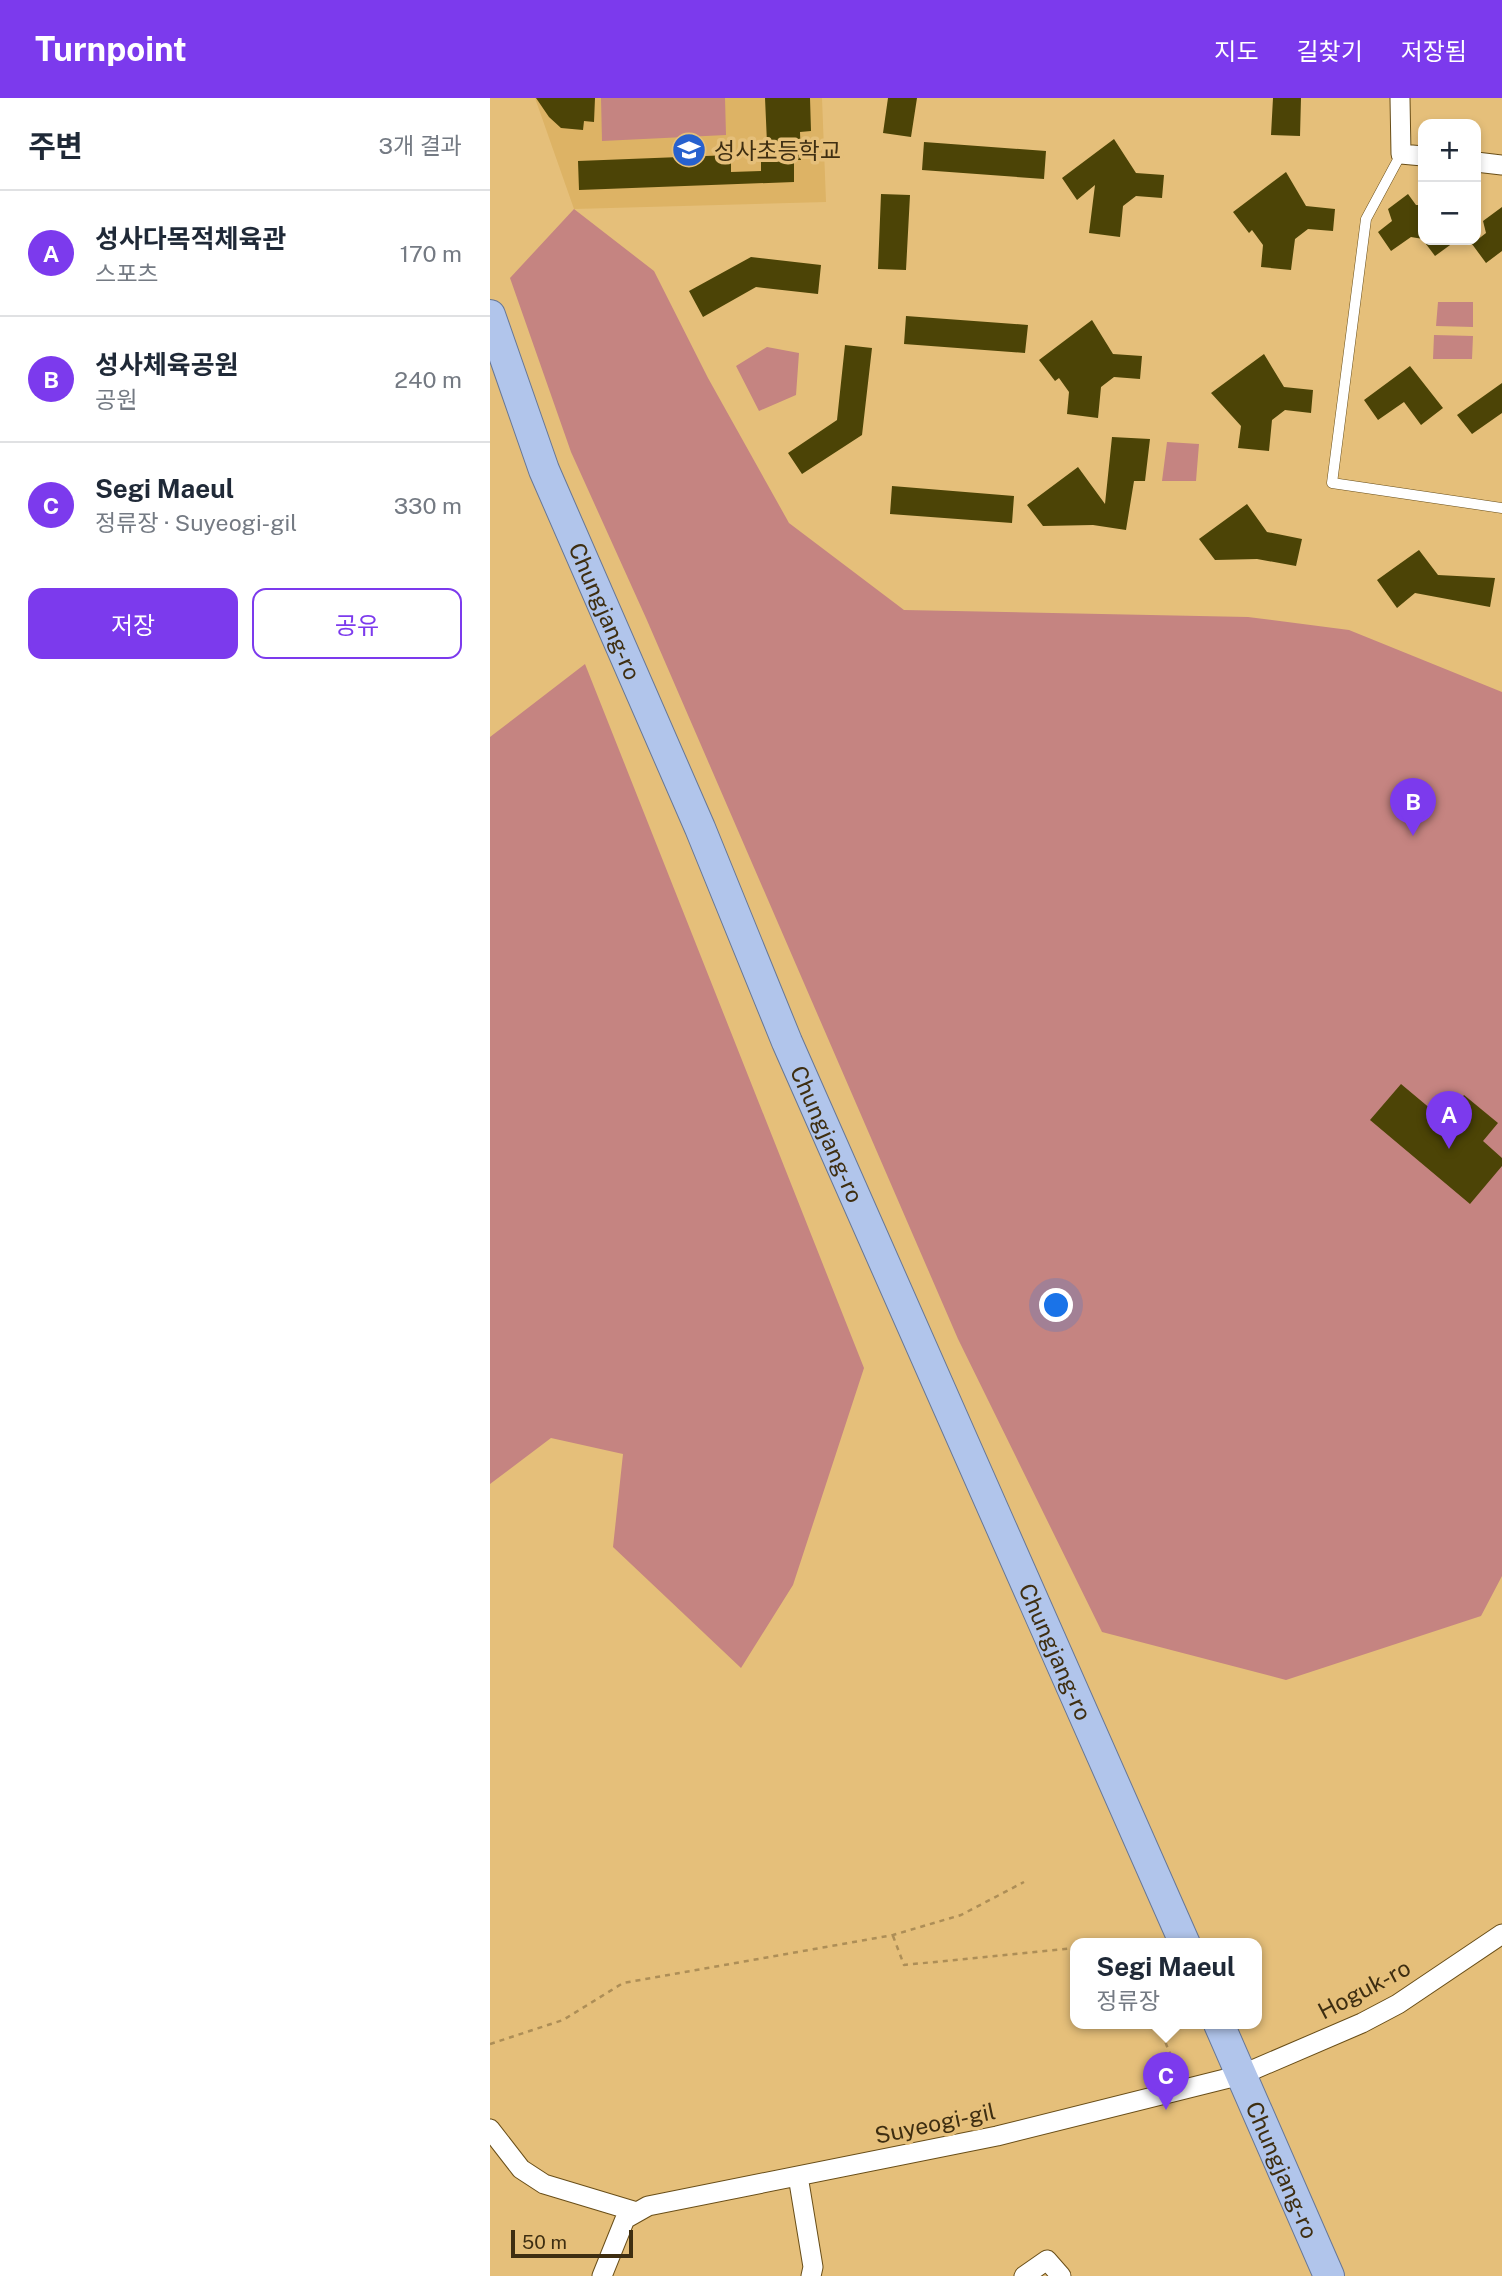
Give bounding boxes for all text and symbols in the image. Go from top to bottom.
text: Turnpoint [35,30,187,68]
text: 지도 [1214,37,1259,65]
text: 길찾기 [1297,37,1363,65]
text: 저장됨 [1401,37,1467,65]
map controls [1418,119,1481,245]
button: + [1418,119,1481,182]
text: 주변 [28,128,83,164]
school or university icon: 성사초등학교 [670,131,708,169]
text: 3개 결과 [378,132,462,159]
place label: 성사초등학교 [714,137,841,164]
button: − [1418,182,1481,245]
text: 성사다목적체육관 [95,223,286,254]
text: A [43,240,59,267]
text: 170 m [400,240,462,267]
text: 스포츠 [95,260,158,287]
text: 성사체육공원 [95,349,239,380]
text: B [43,366,59,393]
text: 240 m [394,366,462,393]
text: 공원 [95,386,137,413]
text: Segi Maeul [95,473,234,504]
text: C [43,492,59,519]
text: 330 m [394,492,462,519]
text: 정류장 · Suyeogi-gil [95,509,297,536]
street label: Chungjang-ro [564,538,647,684]
button: 저장 [28,588,238,659]
button: 공유 [252,588,462,659]
pin: B [1390,778,1436,836]
street label: Chungjang-ro [786,1061,870,1206]
pin: A [1426,1091,1472,1149]
your location [1039,1288,1073,1322]
street label: Chungjang-ro [1014,1579,1098,1724]
popup [1070,1938,1262,2029]
text: Segi Maeul [1096,1951,1236,1982]
street label: Hoguk-ro [1313,1953,1415,2025]
text: 정류장 [1096,1987,1160,2014]
pin: C [1143,2052,1189,2110]
street label: Suyeogi-gil [872,2097,998,2149]
street label: Chungjang-ro [1241,2097,1324,2242]
scale bar [511,2227,634,2259]
text: 50 m [522,2231,567,2253]

